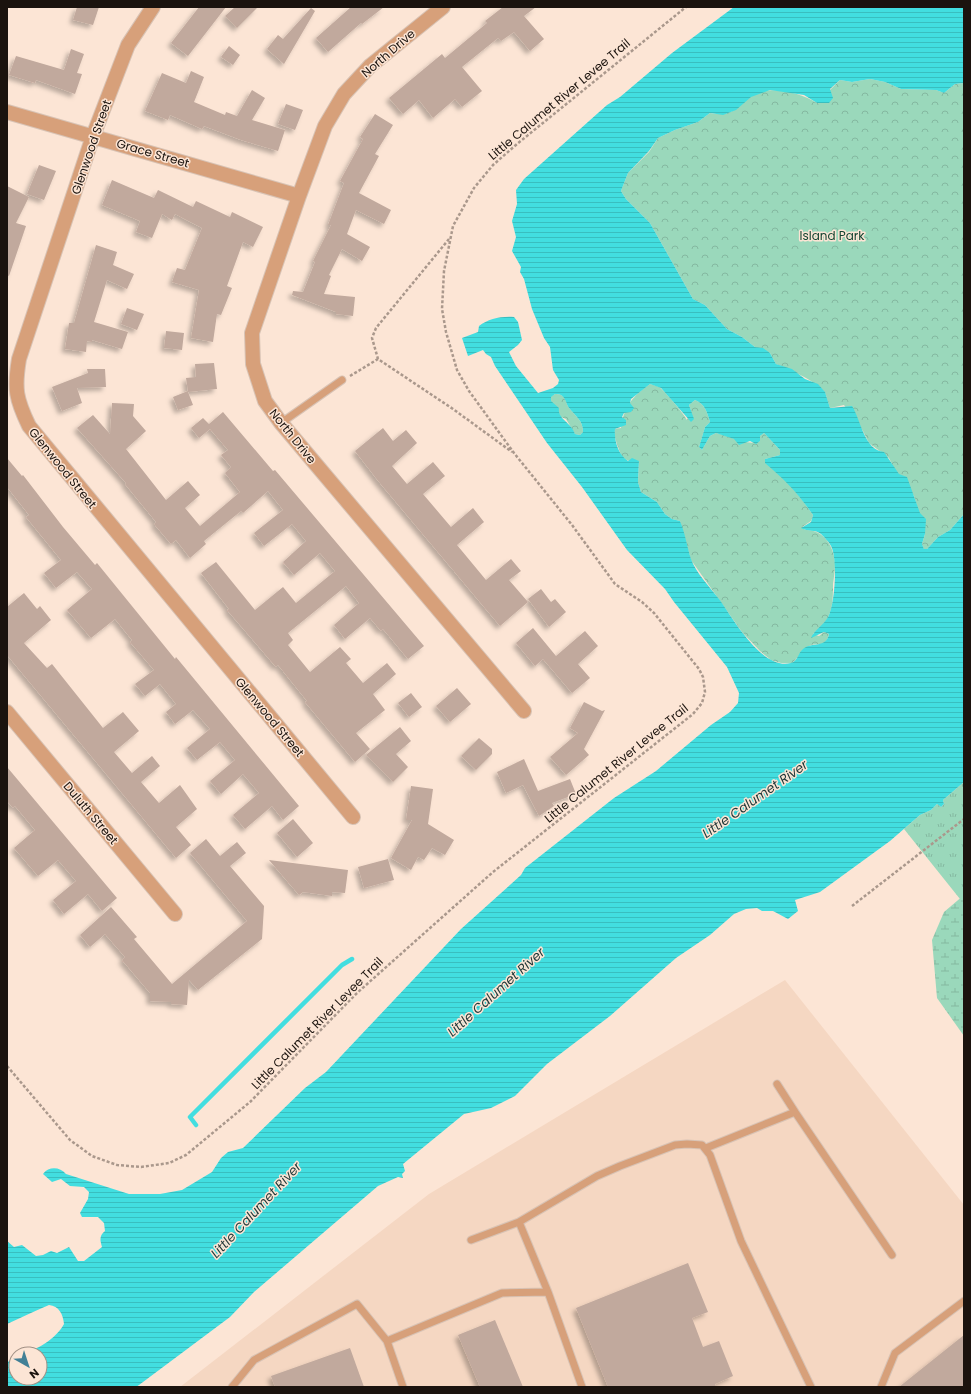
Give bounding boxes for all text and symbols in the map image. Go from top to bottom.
street label: North Drive [358,25,418,81]
street label: Little Calumet River Levee Trail [484,34,634,163]
street label: Glenwood Street [67,97,115,197]
street label: Grace Street [115,134,191,172]
park label: Island Park [800,227,865,244]
street label: North Drive [266,405,320,467]
street label: Glenwood Street [25,424,101,512]
street label: Glenwood Street [232,674,308,760]
street label: Little Calumet River Levee Trail [541,700,691,826]
water label: Little Calumet River [698,755,813,843]
street label: Duluth Street [60,778,122,848]
water label: Little Calumet River [443,942,550,1041]
street label: Little Calumet River Levee Trail [247,953,387,1093]
water label: Little Calumet River [206,1157,306,1262]
north arrow [8,1346,48,1386]
text: N [26,1365,43,1383]

